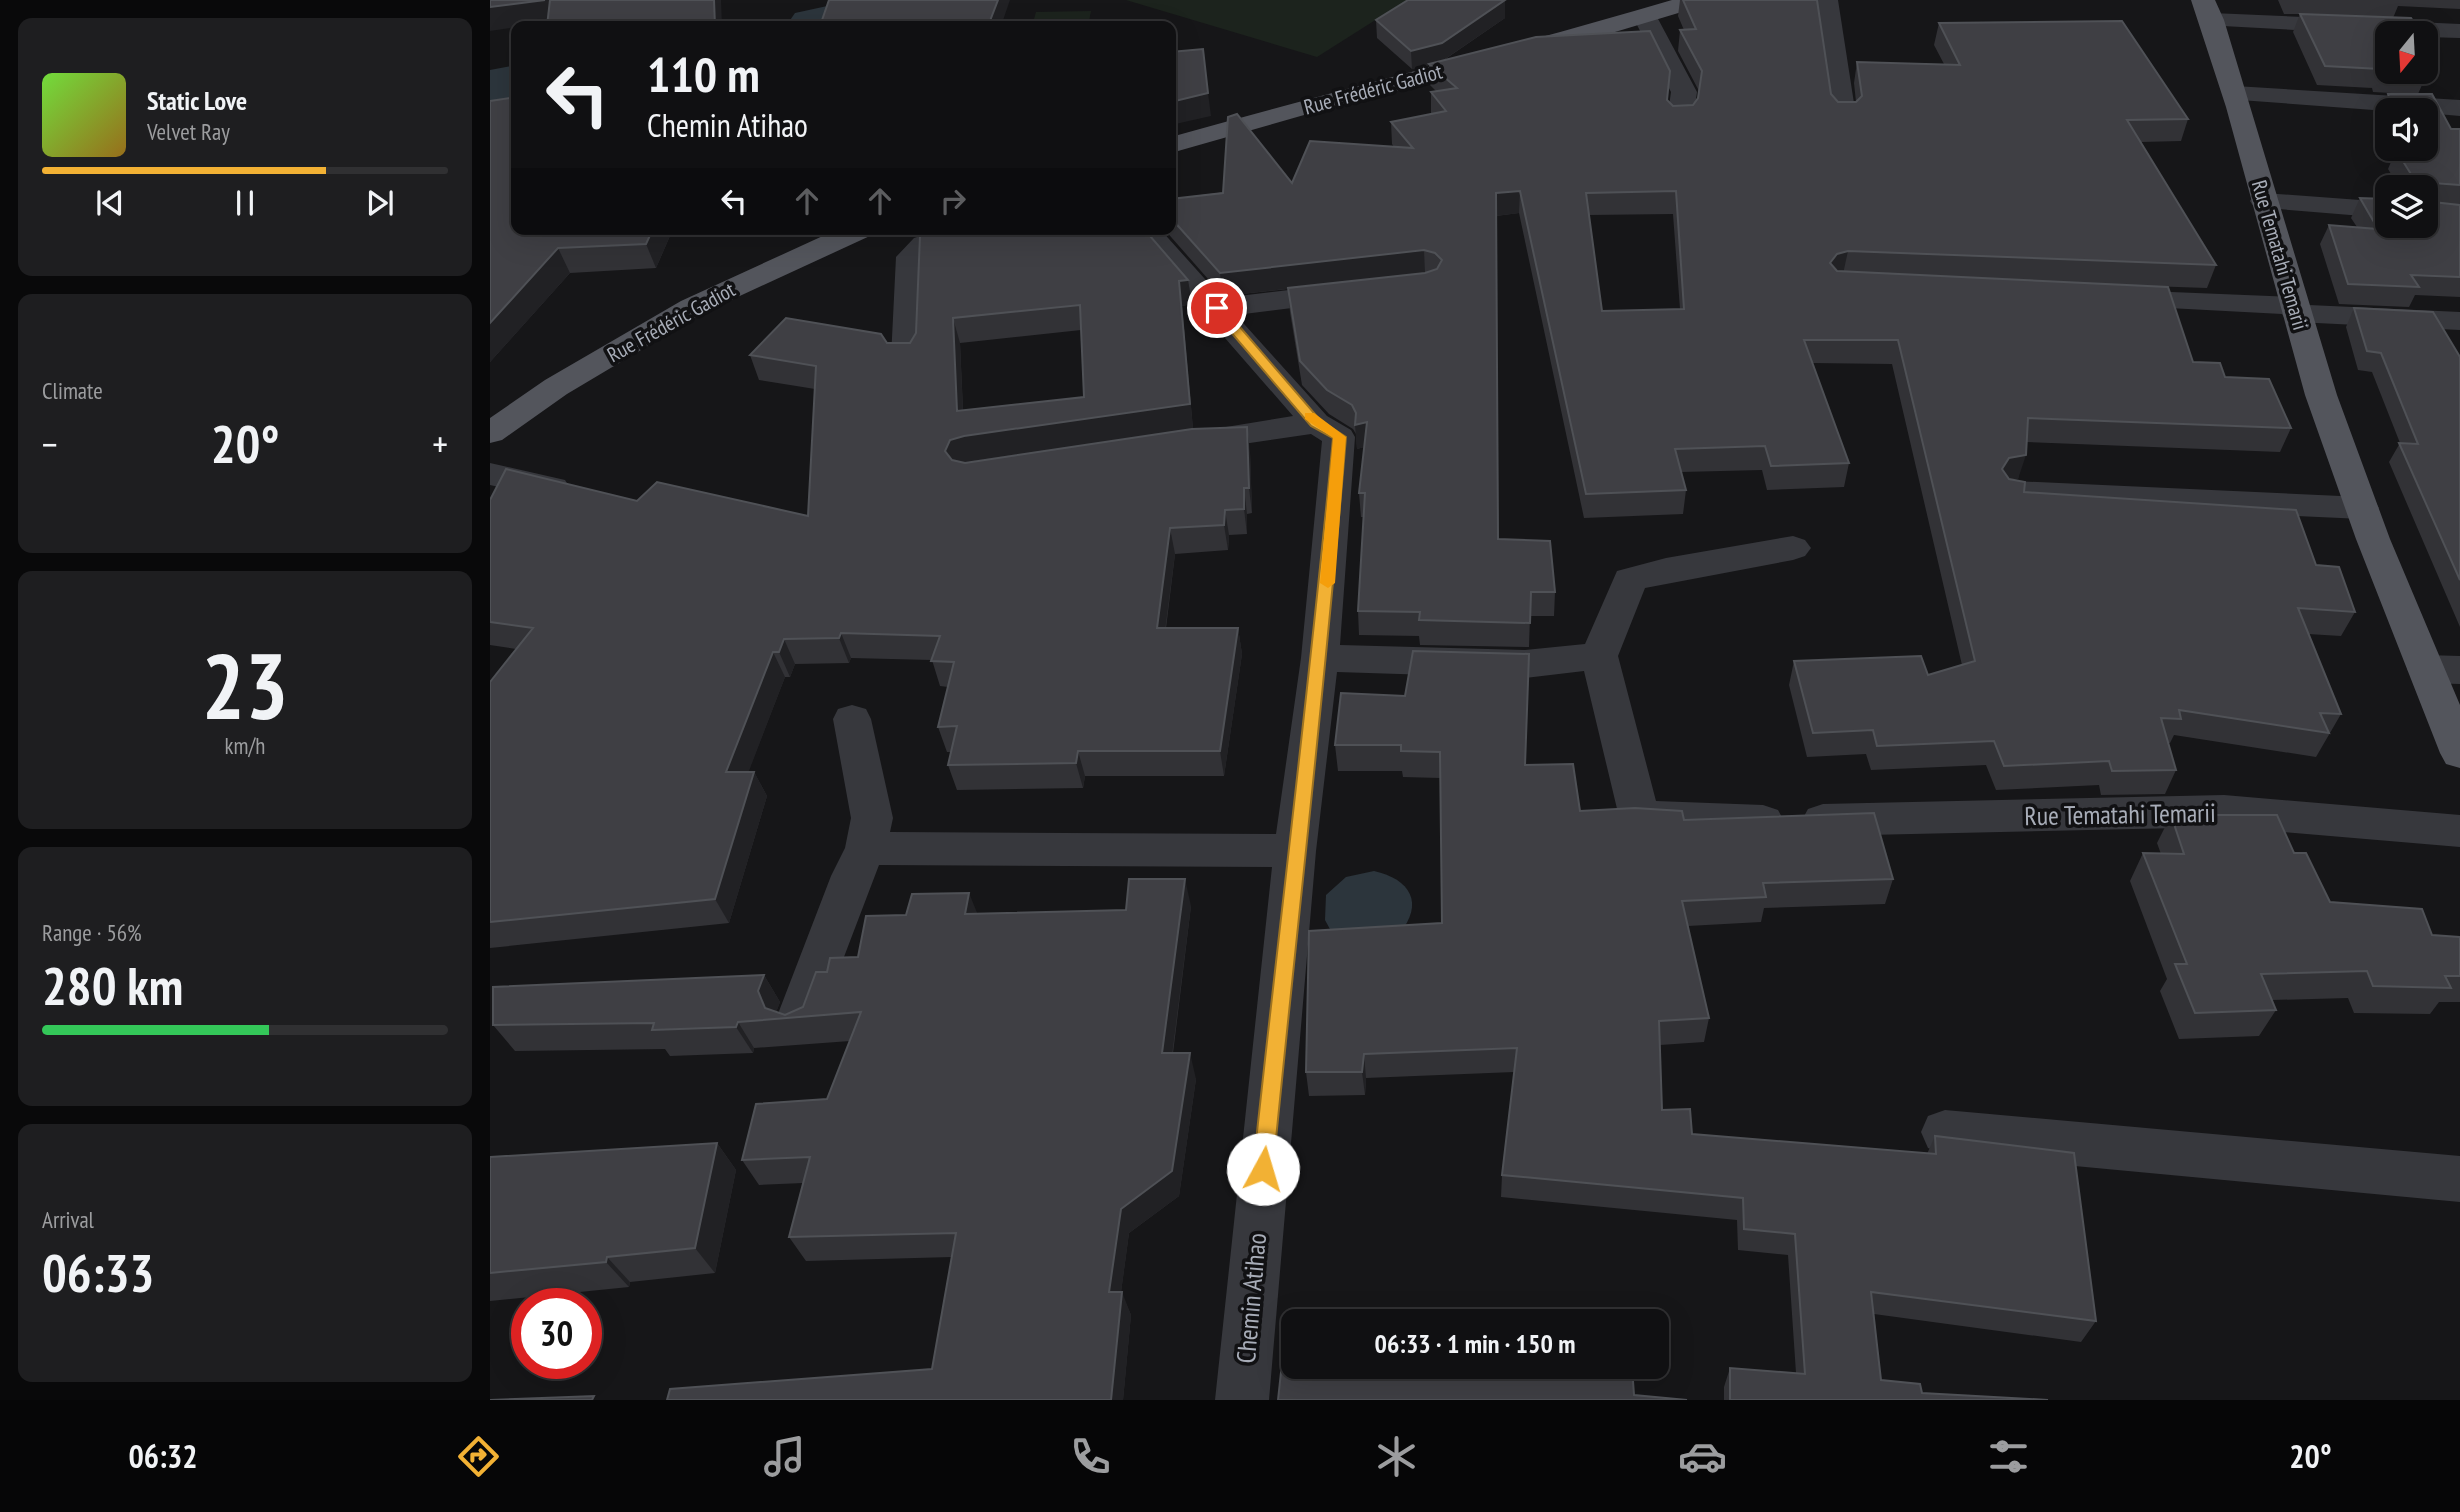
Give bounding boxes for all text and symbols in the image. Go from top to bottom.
north arrow [2375,21,2438,84]
map controls [2375,21,2438,238]
text: 110 m [647,42,760,106]
icon: left [532,49,623,140]
street label: Rue Frédéric Gadiot [1301,57,1445,120]
text: Static Love [147,84,247,117]
button: sound [2375,98,2438,161]
text: Chemin Atihao [647,104,808,146]
text: Velvet Ray [147,117,230,146]
button: layers [2375,175,2438,238]
street label: Rue Tematahi Temarii [2246,177,2314,333]
icon: left [715,182,753,220]
icon: ahead [788,182,826,220]
icon: ahead [861,182,899,220]
icon: right [934,182,972,220]
icon: previous [91,184,129,222]
icon: pause [226,184,264,222]
icon: next [361,184,399,222]
street label: Rue Frédéric Gadiot [602,276,740,368]
pin [1187,278,1247,338]
icon: arrive [1198,289,1236,327]
text: Climate [42,376,103,405]
text: 20° [211,410,279,477]
text: − [42,419,58,468]
text: + [432,419,448,468]
text: 23 [202,626,289,744]
text: km/h [225,731,265,760]
street label: Rue Tematahi Temarii [2024,796,2216,832]
text: Range · 56% [42,918,142,947]
text: 280 km [42,952,183,1019]
position arrow [1226,1132,1300,1206]
text: Arrival [42,1205,94,1234]
street label: Chemin Atihao [1229,1231,1273,1365]
text: 06:33 [42,1239,154,1306]
speed limit sign: 30 [511,1288,602,1379]
text: 06:33 · 1 min · 150 m [1375,1327,1575,1360]
icon: directions [454,1432,503,1481]
icon: music [760,1432,809,1481]
icon: phone [1066,1432,1115,1481]
icon: climate [1372,1432,1421,1481]
icon: car [1678,1432,1727,1481]
icon: filters [1984,1432,2033,1481]
text: 06:32 [128,1435,198,1477]
text: 20° [2289,1435,2332,1477]

